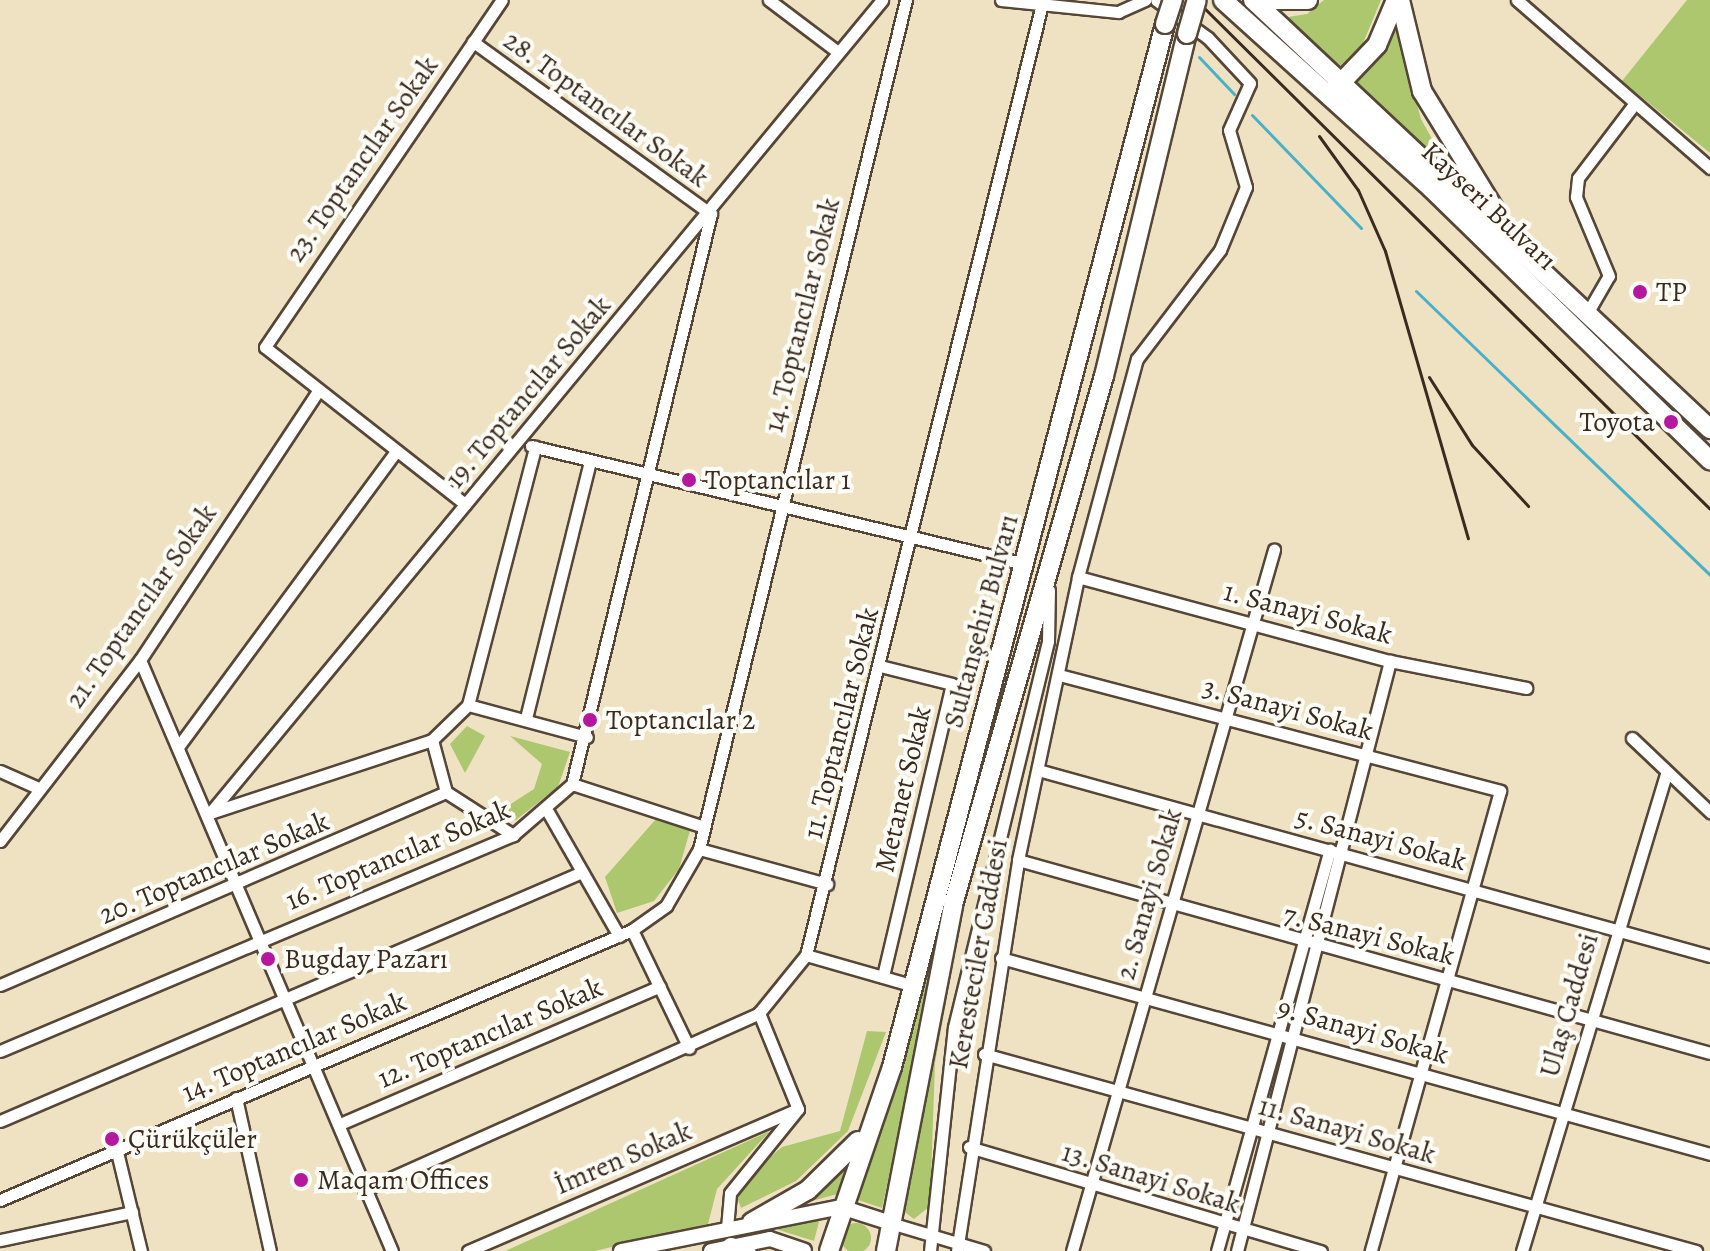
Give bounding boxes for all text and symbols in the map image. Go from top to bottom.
street label: 28. Toptancılar Sokak [497,23,715,195]
street label: 23. Toptancılar Sokak [278,50,446,268]
street label: Kayseri Bulvarı [1414,135,1564,277]
street label: 14. Toptancılar Sokak [757,194,847,436]
place label: TP [1656,275,1687,309]
marker: TP [1631,283,1649,301]
street label: 19. Toptancılar Sokak [438,289,618,495]
place label: Toyota [1580,405,1655,439]
marker: Toyota [1662,413,1680,431]
place label: Toptancılar 1 [705,463,850,497]
marker: Toptancılar 1 [680,471,698,489]
street label: 21. Toptancılar Sokak [58,497,224,715]
street label: Sultanşehir Bulvarı [936,511,1026,731]
street label: 1. Sanayi Sokak [1220,574,1396,652]
street label: 11. Toptancılar Sokak [796,604,886,842]
street label: 3. Sanayi Sokak [1199,670,1377,748]
place label: Toptancılar 2 [606,703,755,737]
street label: Metanet Sokak [868,703,938,875]
marker: Toptancılar 2 [581,711,599,729]
street label: 16. Toptancılar Sokak [281,792,515,918]
street label: 5. Sanayi Sokak [1292,800,1470,878]
street label: 20. Toptancılar Sokak [94,804,334,932]
street label: 2. Sanayi Sokak [1108,804,1190,984]
street label: Keresteciler Caddesi [941,836,1015,1072]
street label: 7. Sanayi Sokak [1280,897,1458,973]
street label: Ulaş Caddesi [1532,929,1606,1081]
place label: Bugday Pazarı [284,942,448,976]
marker: Bugday Pazarı [259,950,277,968]
street label: 12. Toptancılar Sokak [372,970,608,1096]
street label: 14. Toptancılar Sokak [177,984,411,1110]
street label: 9. Sanayi Sokak [1274,991,1452,1071]
street label: 11. Sanayi Sokak [1254,1089,1440,1171]
street label: İmren Sokak [549,1114,697,1202]
place label: Çürükçüler [128,1122,257,1156]
marker: Çürükçüler [103,1130,121,1148]
street label: 13. Sanayi Sokak [1058,1135,1244,1221]
place label: Maqam Offices [317,1163,489,1197]
marker: Maqam Offices [292,1171,310,1189]

